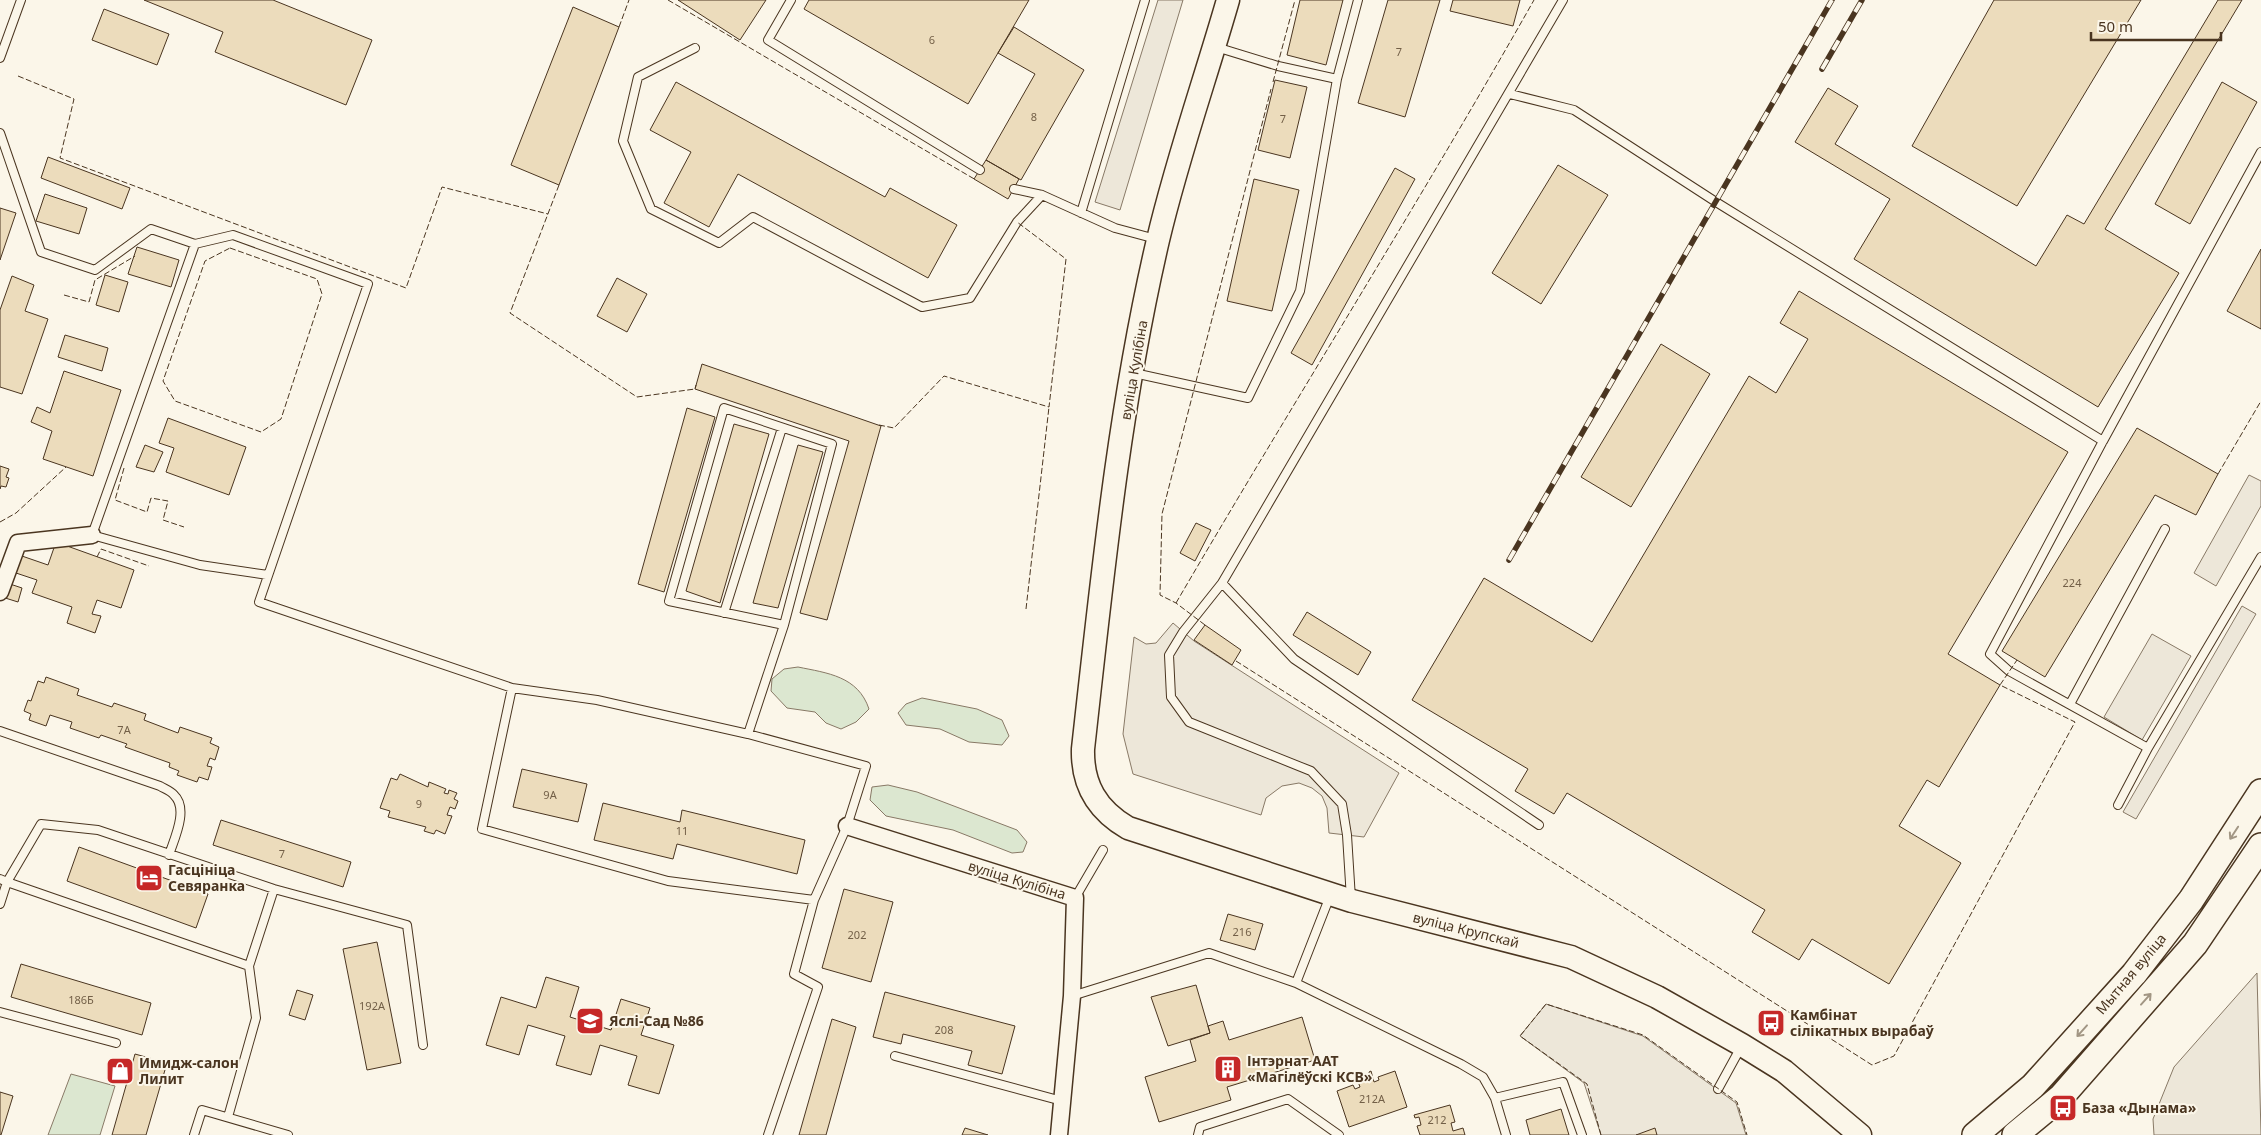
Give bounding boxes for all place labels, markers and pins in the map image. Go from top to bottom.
place label: Гасцініца Севяранка [168,860,245,895]
hotel icon: Гасцініца Севяранка [134,863,164,893]
place label: Камбінат сілікатных вырабаў [1790,1005,1934,1040]
school or university icon: Яслі-Сад №86 [575,1006,605,1036]
bus stop icon: Камбінат сілікатных вырабаў [1756,1008,1786,1038]
place label: Яслі-Сад №86 [609,1011,704,1030]
place label: Інтэрнат ААТ «Магілёўскі КСВ» [1247,1051,1373,1086]
place label: Имидж-салон Лилит [139,1053,239,1088]
building icon: Інтэрнат ААТ «Магілёўскі КСВ» [1213,1054,1243,1084]
shop icon: Имидж-салон Лилит [105,1056,135,1086]
bus stop icon: База «Дынама» [2048,1093,2078,1123]
place label: База «Дынама» [2082,1098,2197,1117]

